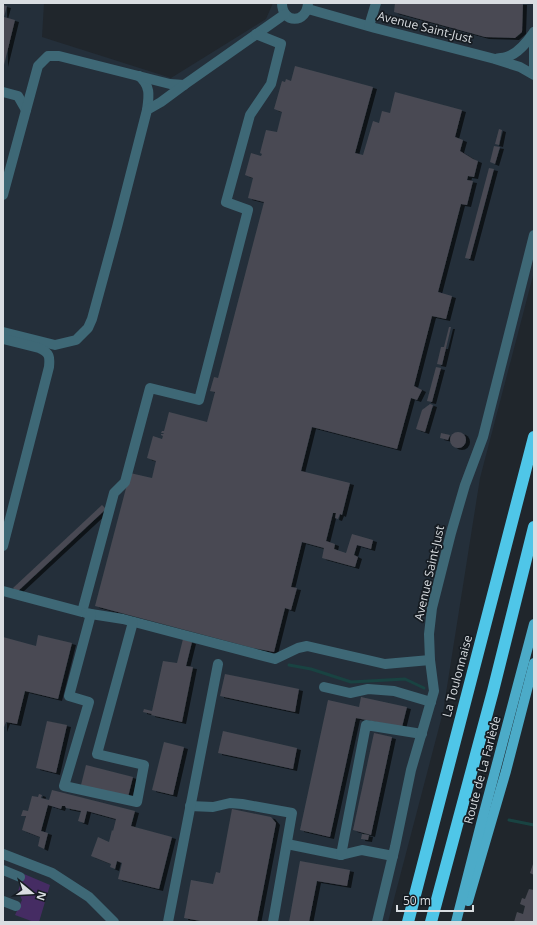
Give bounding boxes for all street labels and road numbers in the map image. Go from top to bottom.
street label: Avenue Saint-Just [376,7,474,47]
street label: Avenue Saint-Just [410,524,448,622]
street label: La Toulonnaise [438,633,476,719]
street label: Route de La Farlède [459,714,505,826]

